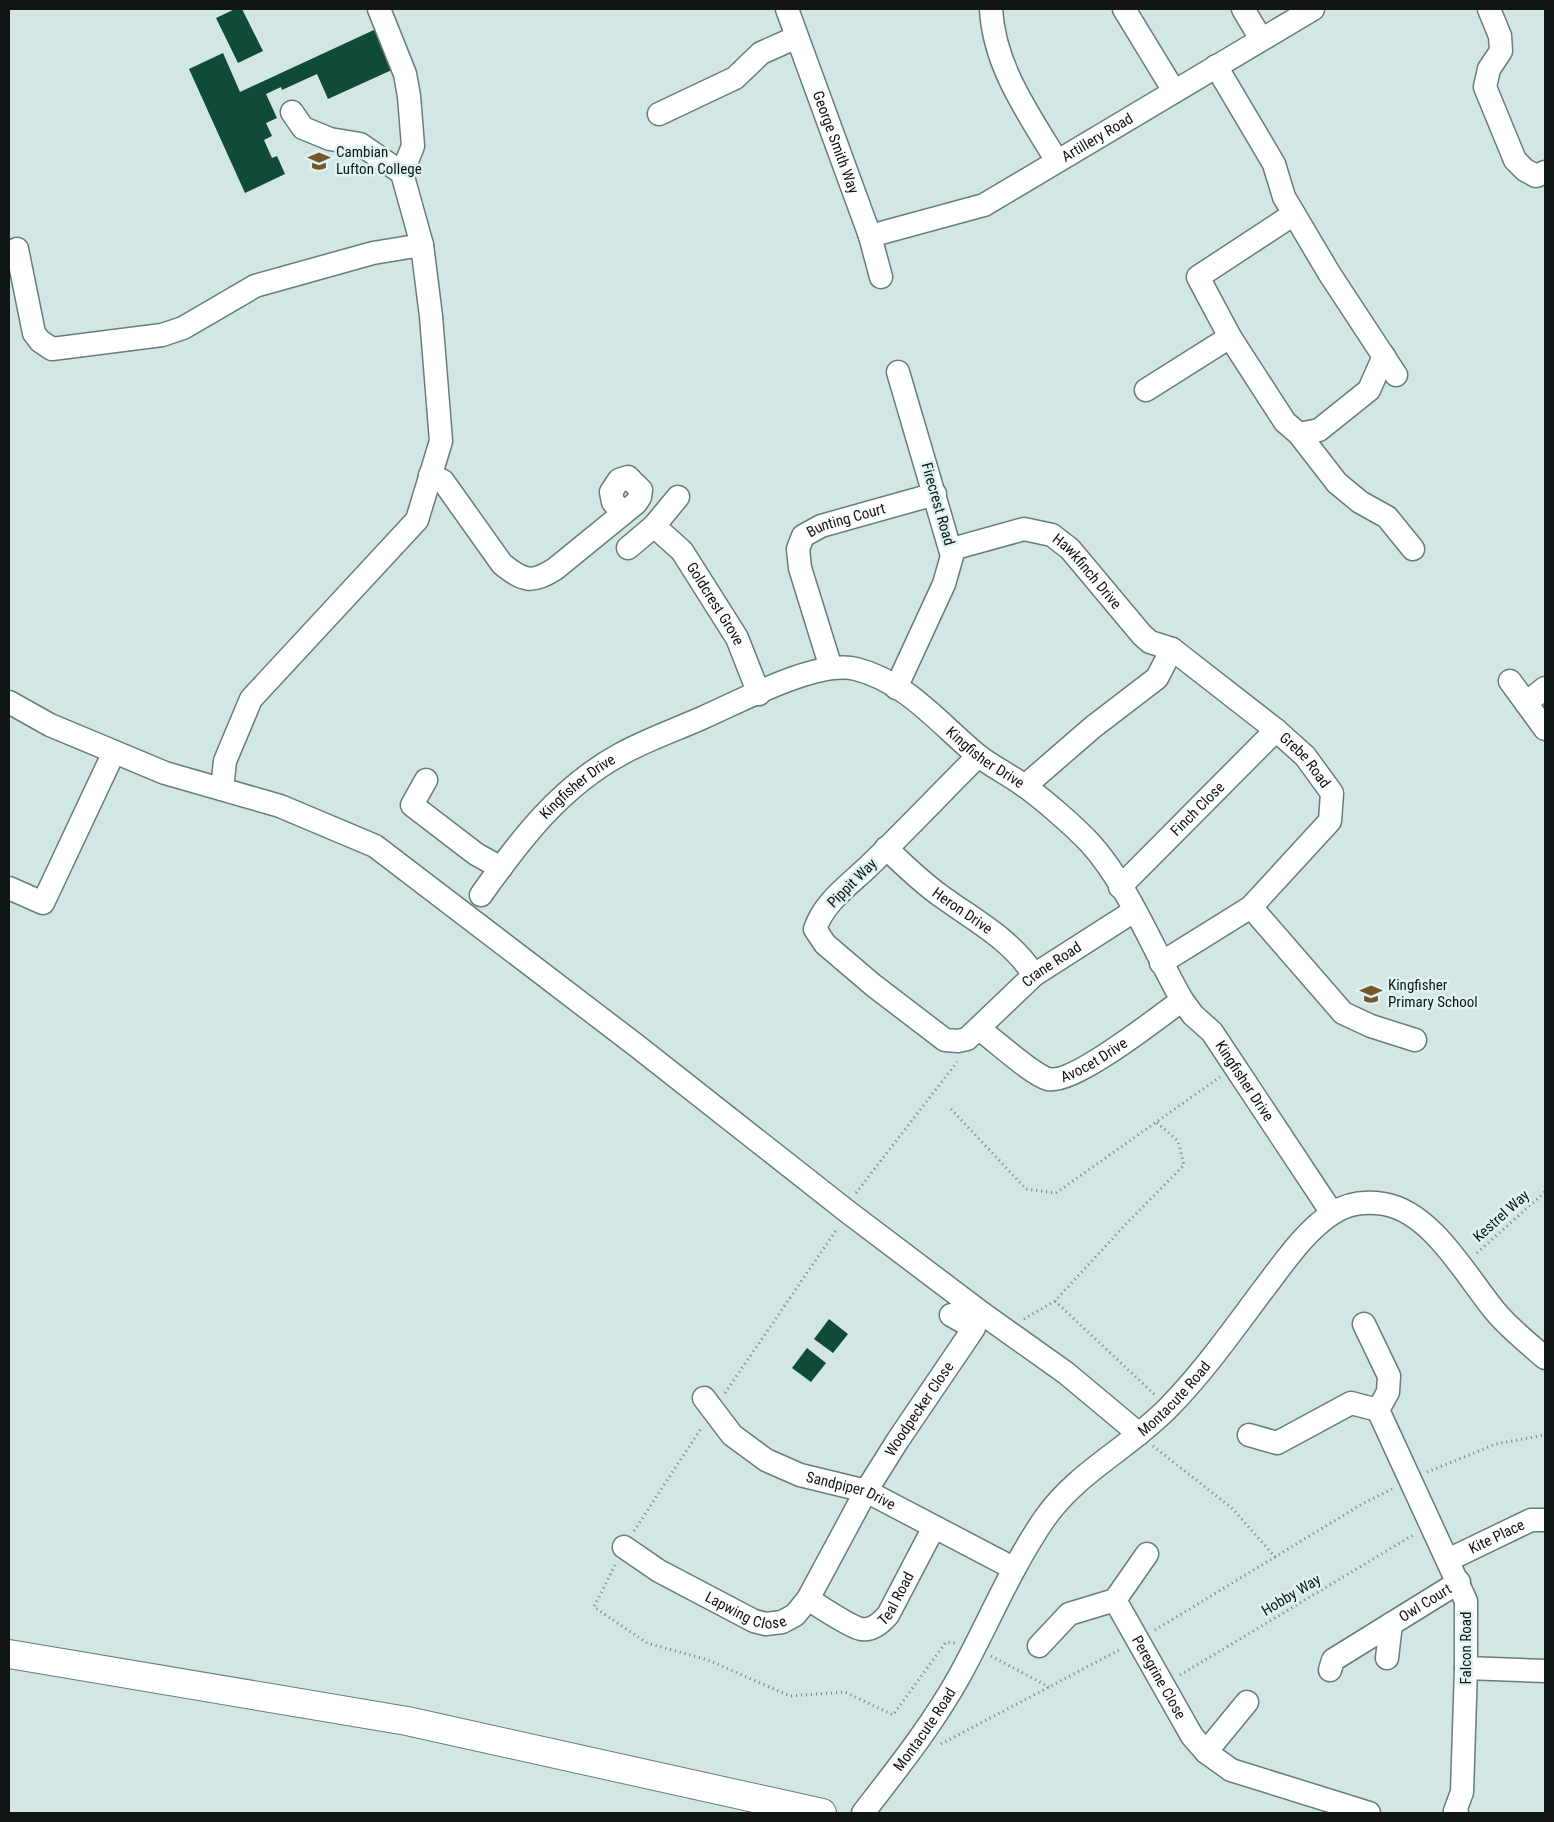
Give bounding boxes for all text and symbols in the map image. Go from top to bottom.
street label: George Smith Way [809,89,863,196]
street label: Artillery Road [1058,109,1136,166]
place label: Cambian Lufton College [336,143,422,178]
school or university icon: Cambian Lufton College [306,148,332,174]
street label: Firecrest Road [918,460,958,548]
street label: Bunting Court [803,499,887,541]
street label: Hawkfinch Drive [1049,530,1125,613]
street label: Goldcrest Grove [683,559,748,648]
street label: Kingfisher Drive [942,723,1028,792]
street label: Grebe Road [1276,729,1334,791]
street label: Kingfisher Drive [536,750,618,823]
street label: Finch Close [1167,778,1228,840]
street label: Pippit Way [824,855,880,911]
street label: Heron Drive [929,884,996,938]
street label: Crane Road [1018,938,1085,991]
place label: Kingfisher Primary School [1388,976,1478,1011]
school or university icon: Kingfisher Primary School [1358,981,1384,1007]
street label: Avocet Drive [1058,1034,1131,1086]
street label: Kingfisher Drive [1211,1037,1278,1125]
street label: Kestrel Way [1469,1186,1533,1246]
street label: Woodpecker Close [881,1358,957,1460]
street label: Montacute Road [1134,1358,1214,1440]
street label: Sandpiper Drive [804,1468,898,1514]
street label: Kite Place [1466,1516,1527,1558]
street label: Teal Road [874,1569,918,1629]
street label: Hobby Way [1258,1570,1324,1620]
street label: Owl Court [1396,1580,1455,1626]
street label: Lapwing Close [702,1588,790,1633]
street label: Falcon Road [1457,1612,1475,1684]
street label: Peregrine Close [1128,1632,1190,1722]
street label: Montacute Road [890,1685,960,1775]

